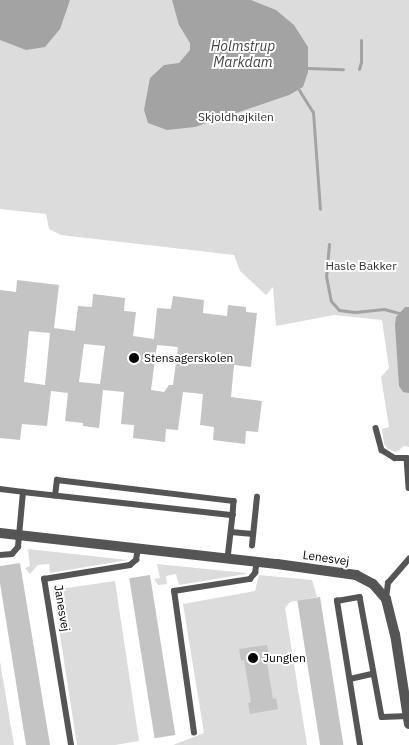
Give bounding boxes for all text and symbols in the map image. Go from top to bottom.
water label: Holmstrup Markdam [211,38,275,70]
park label: Skjoldhøjkilen [198,110,274,124]
park label: Hasle Bakker [325,259,397,273]
place label: Stensagerskolen [144,351,233,365]
marker: Stensagerskolen [128,352,140,364]
street label: Lenesvej [302,548,350,568]
street label: Janesvej [51,584,73,632]
place label: Junglen [263,651,306,665]
marker: Junglen [247,652,259,664]

